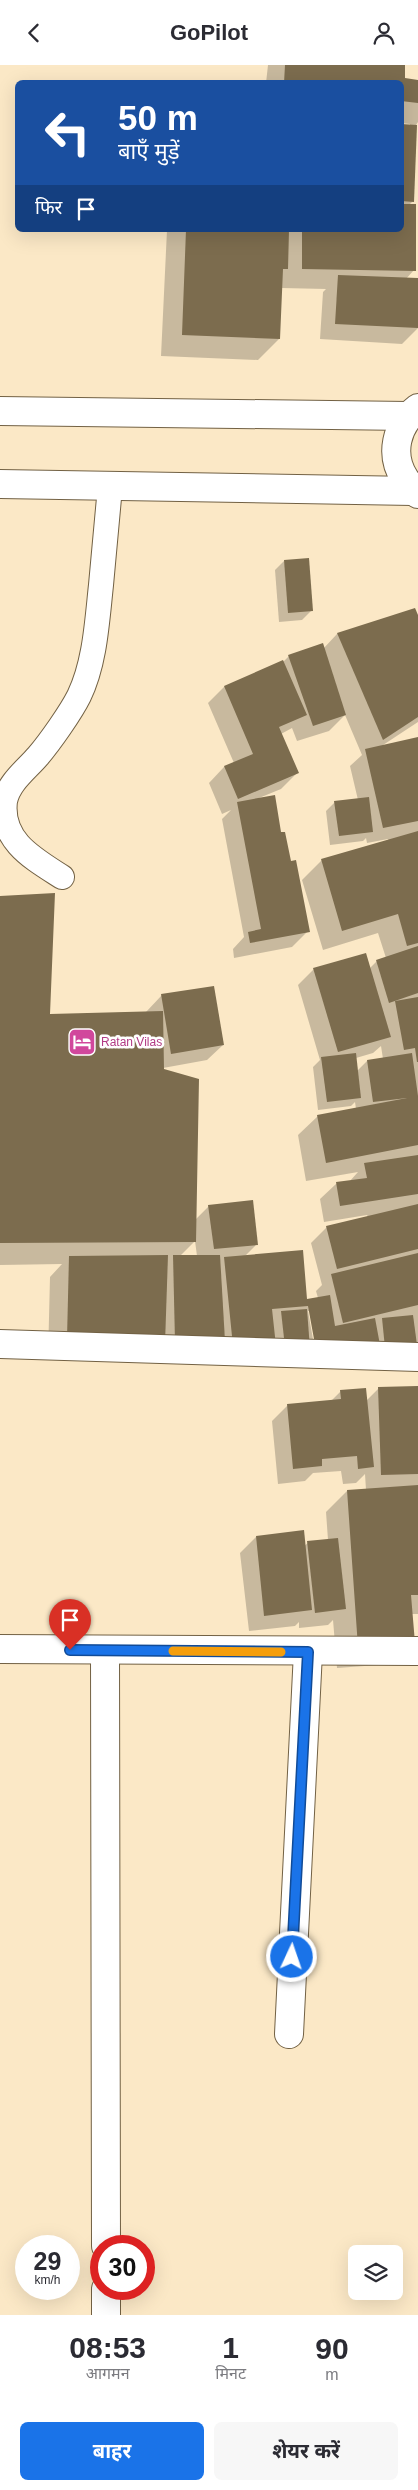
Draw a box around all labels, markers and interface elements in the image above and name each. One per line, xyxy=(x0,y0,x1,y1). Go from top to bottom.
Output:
icon: back xyxy=(20,19,48,47)
icon: person xyxy=(370,19,398,47)
text: GoPilot xyxy=(170,20,248,45)
text: 50 m xyxy=(118,98,198,137)
icon: left xyxy=(35,100,100,165)
text: बाएँ मुड़ें xyxy=(118,139,179,164)
icon: arrive xyxy=(72,195,100,223)
text: फिर xyxy=(35,197,62,218)
hotel icon: Ratan Vilas xyxy=(67,1027,97,1057)
place label: Ratan Vilas xyxy=(101,1035,162,1049)
pin xyxy=(49,1599,91,1650)
icon: arrive xyxy=(56,1606,84,1634)
position arrow xyxy=(265,1930,317,1982)
speed limit sign: 30 xyxy=(90,2235,155,2300)
map controls xyxy=(348,2245,403,2300)
button: layers xyxy=(348,2245,403,2300)
text: 29 xyxy=(34,2247,61,2275)
text: km/h xyxy=(34,2273,61,2287)
text: 08:53 xyxy=(69,2331,146,2364)
text: 1 xyxy=(222,2331,239,2364)
text: 90 xyxy=(315,2332,349,2365)
text: आगमन xyxy=(86,2365,130,2382)
text: मिनट xyxy=(215,2365,246,2382)
text: m xyxy=(325,2366,339,2383)
button: बाहर xyxy=(20,2422,204,2480)
button: शेयर करें xyxy=(214,2422,398,2480)

